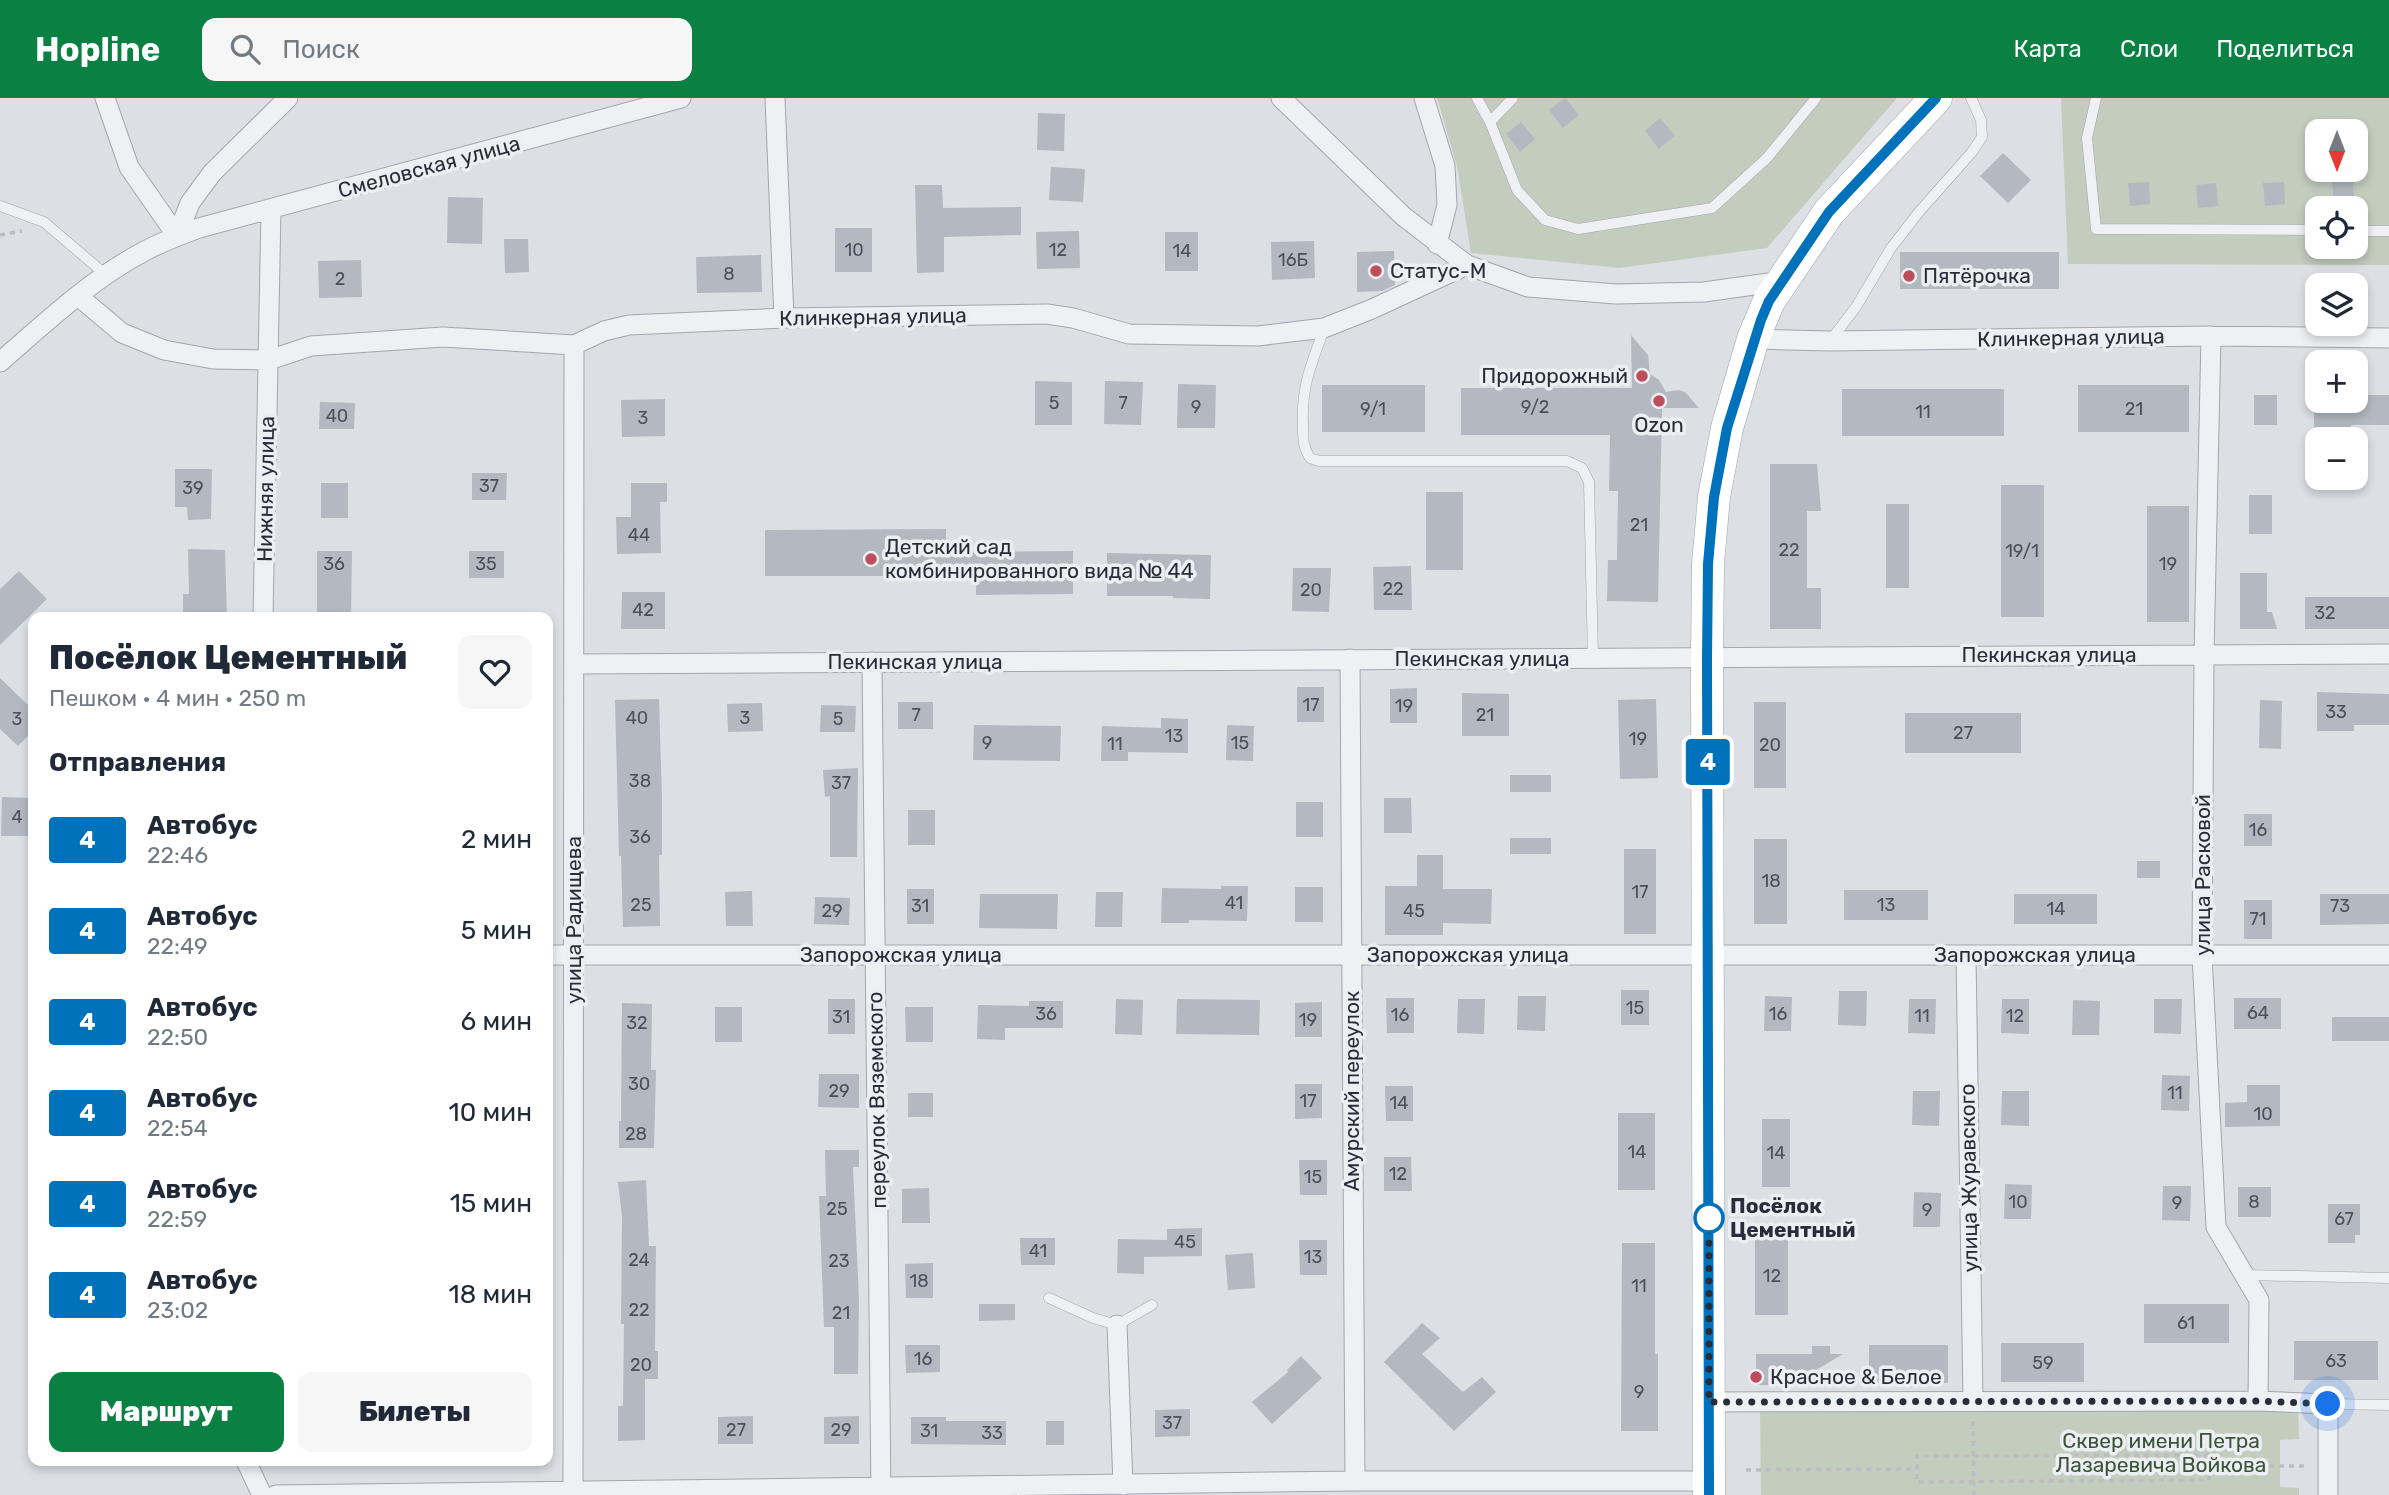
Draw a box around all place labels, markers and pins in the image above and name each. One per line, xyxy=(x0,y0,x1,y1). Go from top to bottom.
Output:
place label: Статус-М xyxy=(1390,258,1487,283)
marker: Статус-М xyxy=(1368,263,1384,279)
place label: Пятёрочка xyxy=(1923,263,2031,288)
marker: Пятёрочка xyxy=(1901,268,1917,284)
place label: Придорожный xyxy=(1481,363,1628,388)
marker: Придорожный xyxy=(1634,368,1650,384)
marker: Ozon xyxy=(1651,393,1667,409)
place label: Ozon xyxy=(1634,412,1684,437)
place label: Детский сад комбинированного вида № 44 xyxy=(885,534,1194,583)
marker: Детский сад комбинированного вида № 44 xyxy=(863,551,879,567)
place label: Посёлок Цементный xyxy=(1730,1193,1855,1242)
marker: Посёлок Цементный xyxy=(1694,1203,1724,1233)
place label: Красное & Белое xyxy=(1770,1364,1942,1389)
marker: Красное & Белое xyxy=(1748,1369,1764,1385)

